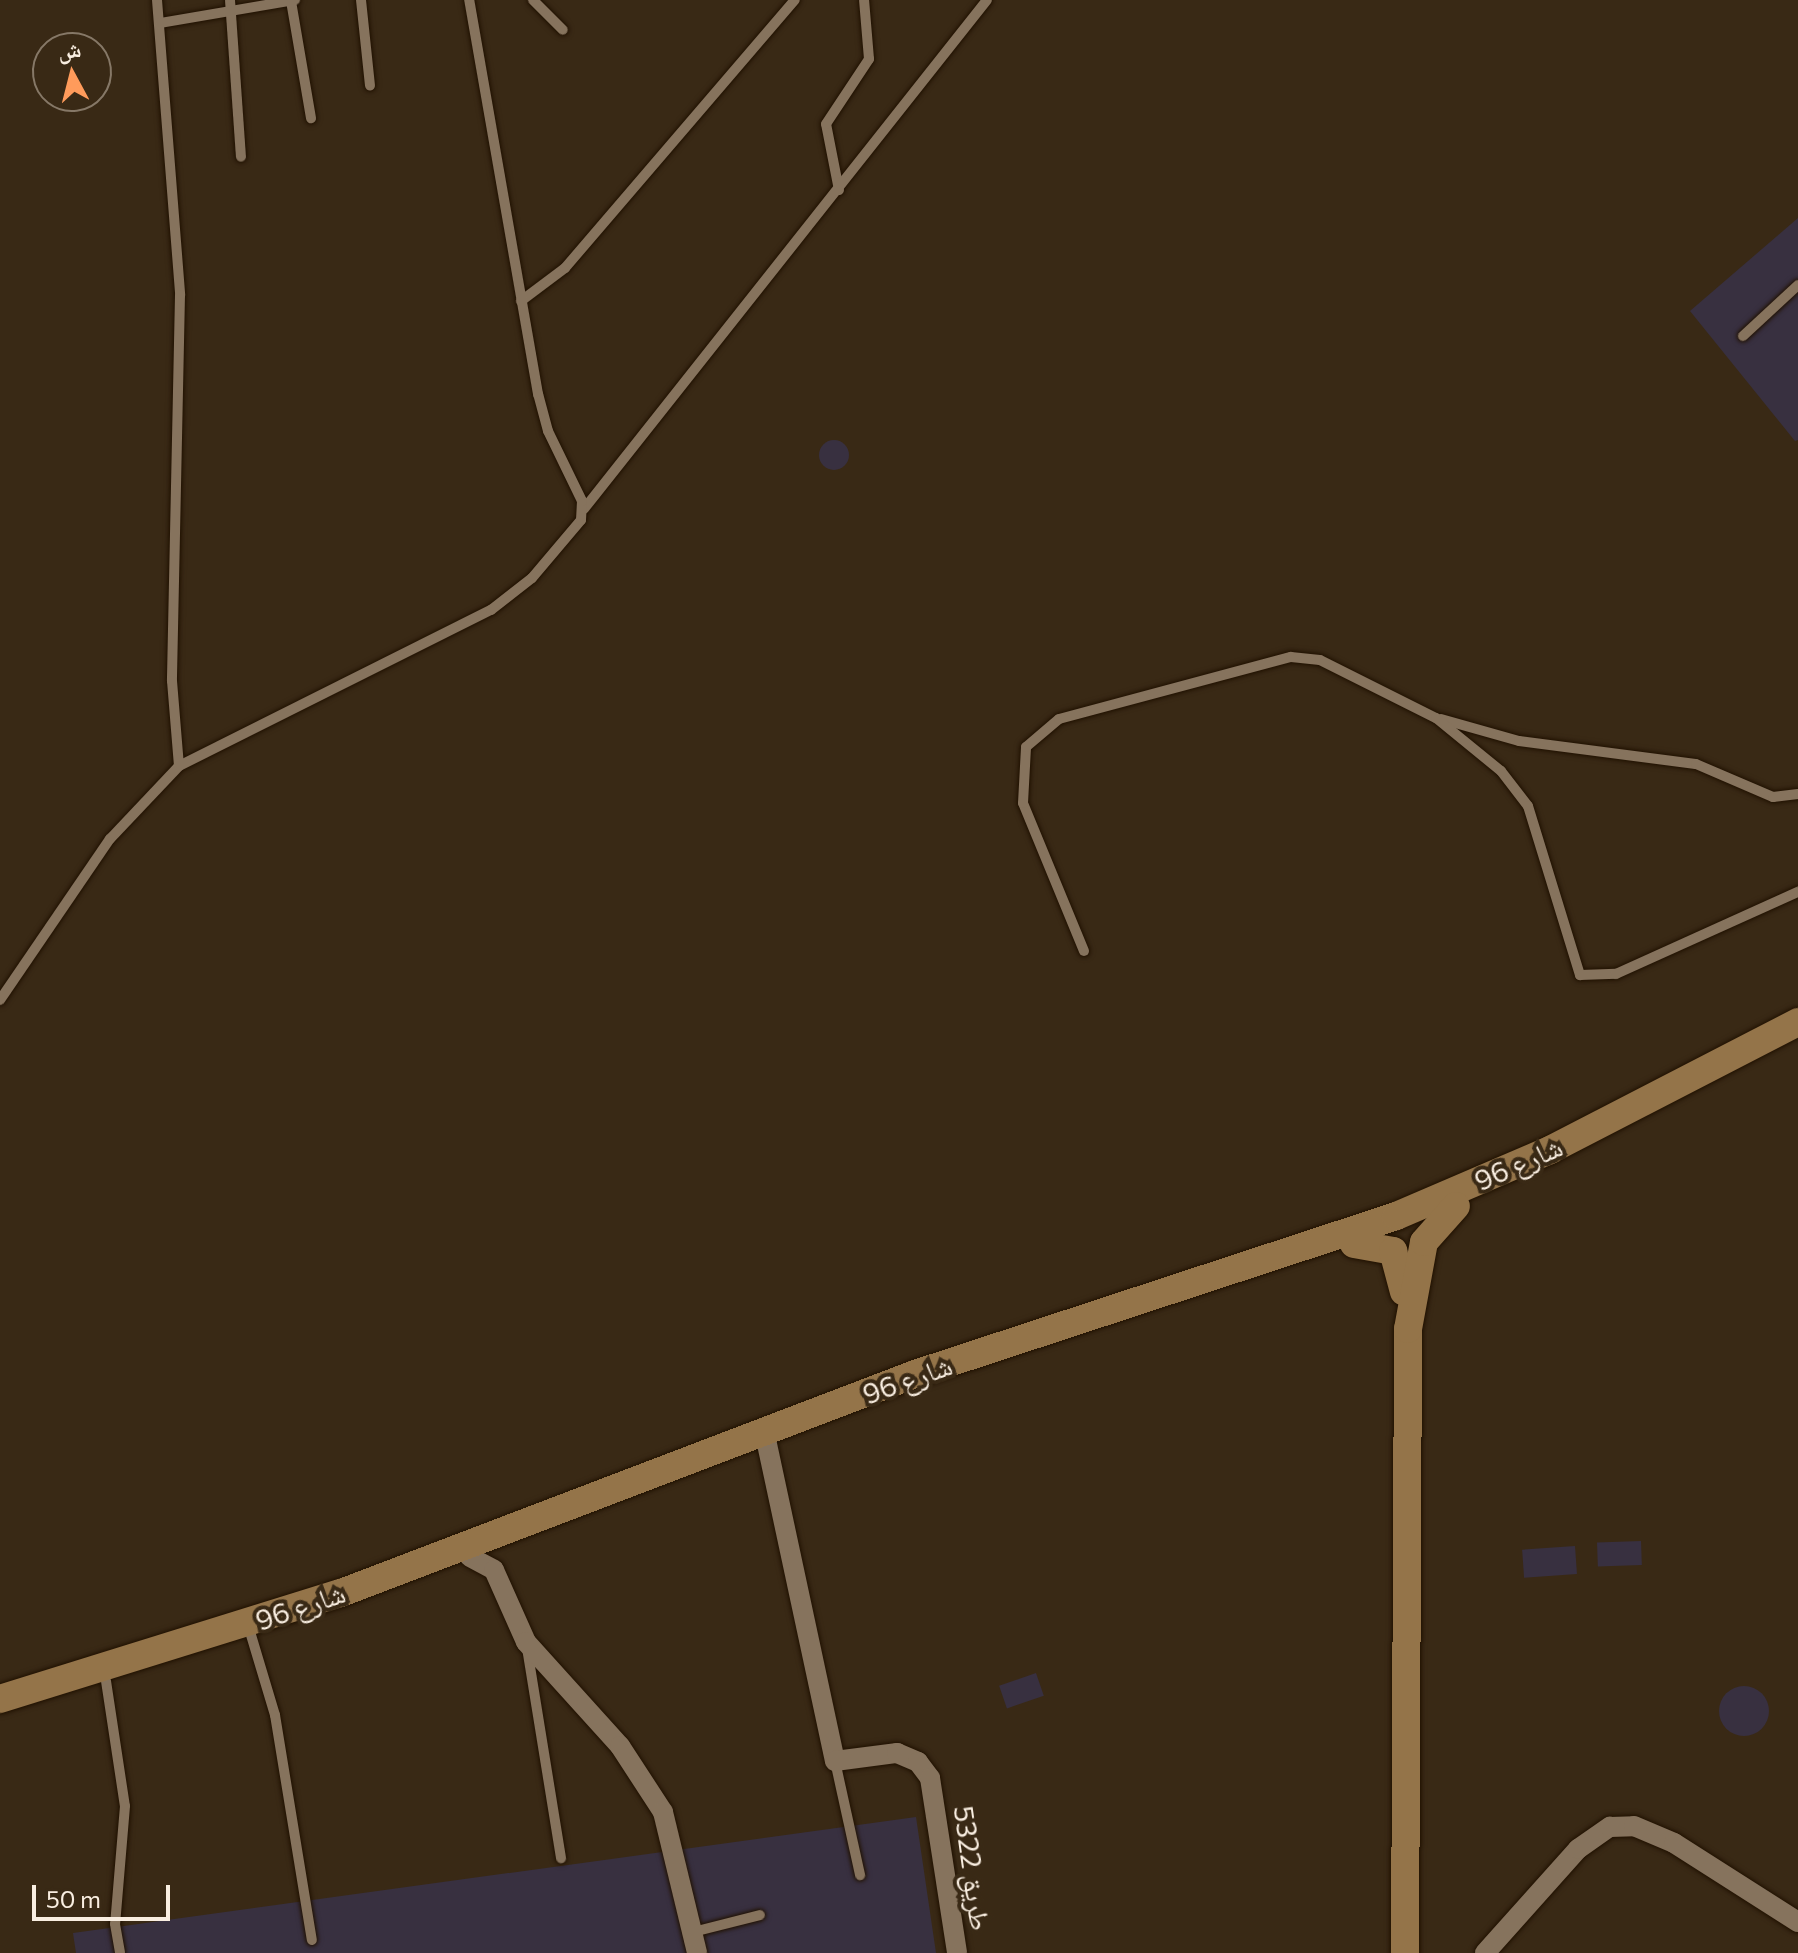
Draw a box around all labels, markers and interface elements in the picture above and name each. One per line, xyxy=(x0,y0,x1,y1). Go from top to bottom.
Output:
north arrow xyxy=(32,32,112,112)
text: ش xyxy=(56,35,82,64)
street label: شارع 96 xyxy=(1469,1129,1567,1197)
street label: شارع 96 xyxy=(858,1347,956,1411)
street label: شارع 96 xyxy=(251,1575,349,1637)
street label: طريق 5322 xyxy=(948,1803,998,1933)
scale bar xyxy=(36,1869,174,1919)
text: 50 m xyxy=(46,1884,101,1913)

